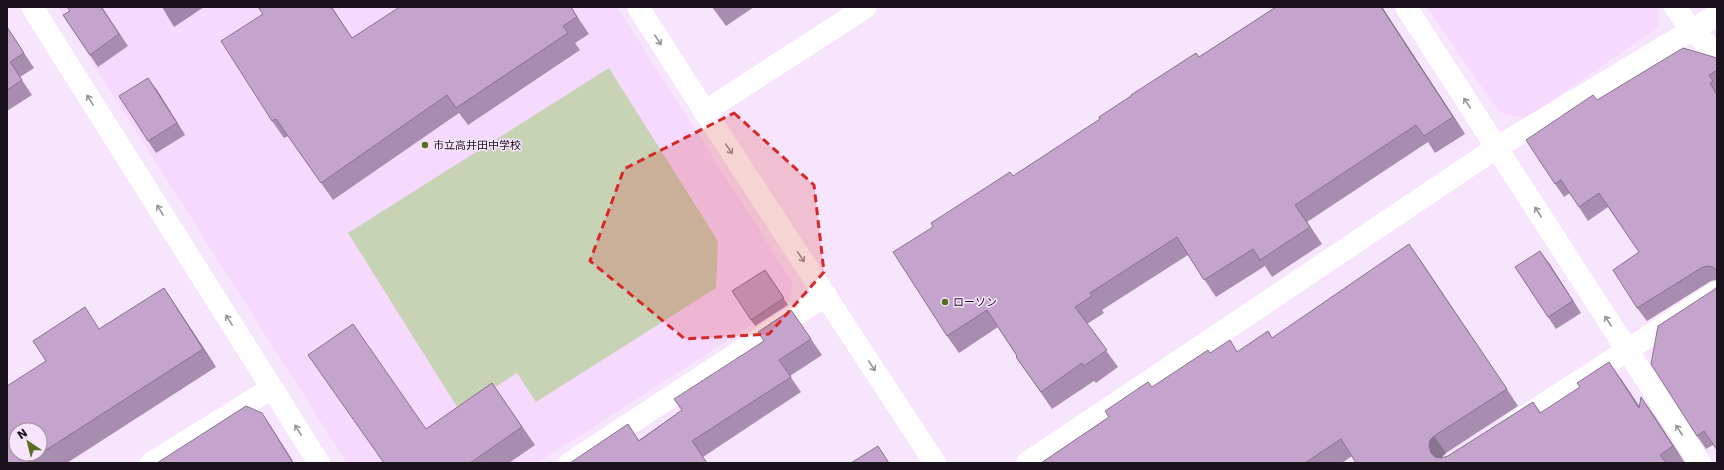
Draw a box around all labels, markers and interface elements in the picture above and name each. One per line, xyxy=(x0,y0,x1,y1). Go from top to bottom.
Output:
one-way arrow xyxy=(655,34,663,46)
one-way arrow xyxy=(86,94,94,106)
one-way arrow xyxy=(1463,97,1471,109)
place label: 市立高井田中学校 xyxy=(433,139,521,152)
marker: 市立高井田中学校 xyxy=(420,140,430,150)
one-way arrow xyxy=(725,143,733,154)
one-way arrow xyxy=(155,204,163,216)
one-way arrow xyxy=(1534,207,1542,218)
one-way arrow xyxy=(797,251,805,262)
place label: ローソン xyxy=(953,296,997,309)
marker: ローソン xyxy=(940,297,950,307)
one-way arrow xyxy=(225,315,233,326)
one-way arrow xyxy=(1604,316,1612,327)
one-way arrow xyxy=(868,360,876,371)
north arrow xyxy=(8,422,48,462)
one-way arrow xyxy=(294,425,302,436)
one-way arrow xyxy=(1675,425,1683,436)
text: N xyxy=(15,426,30,442)

